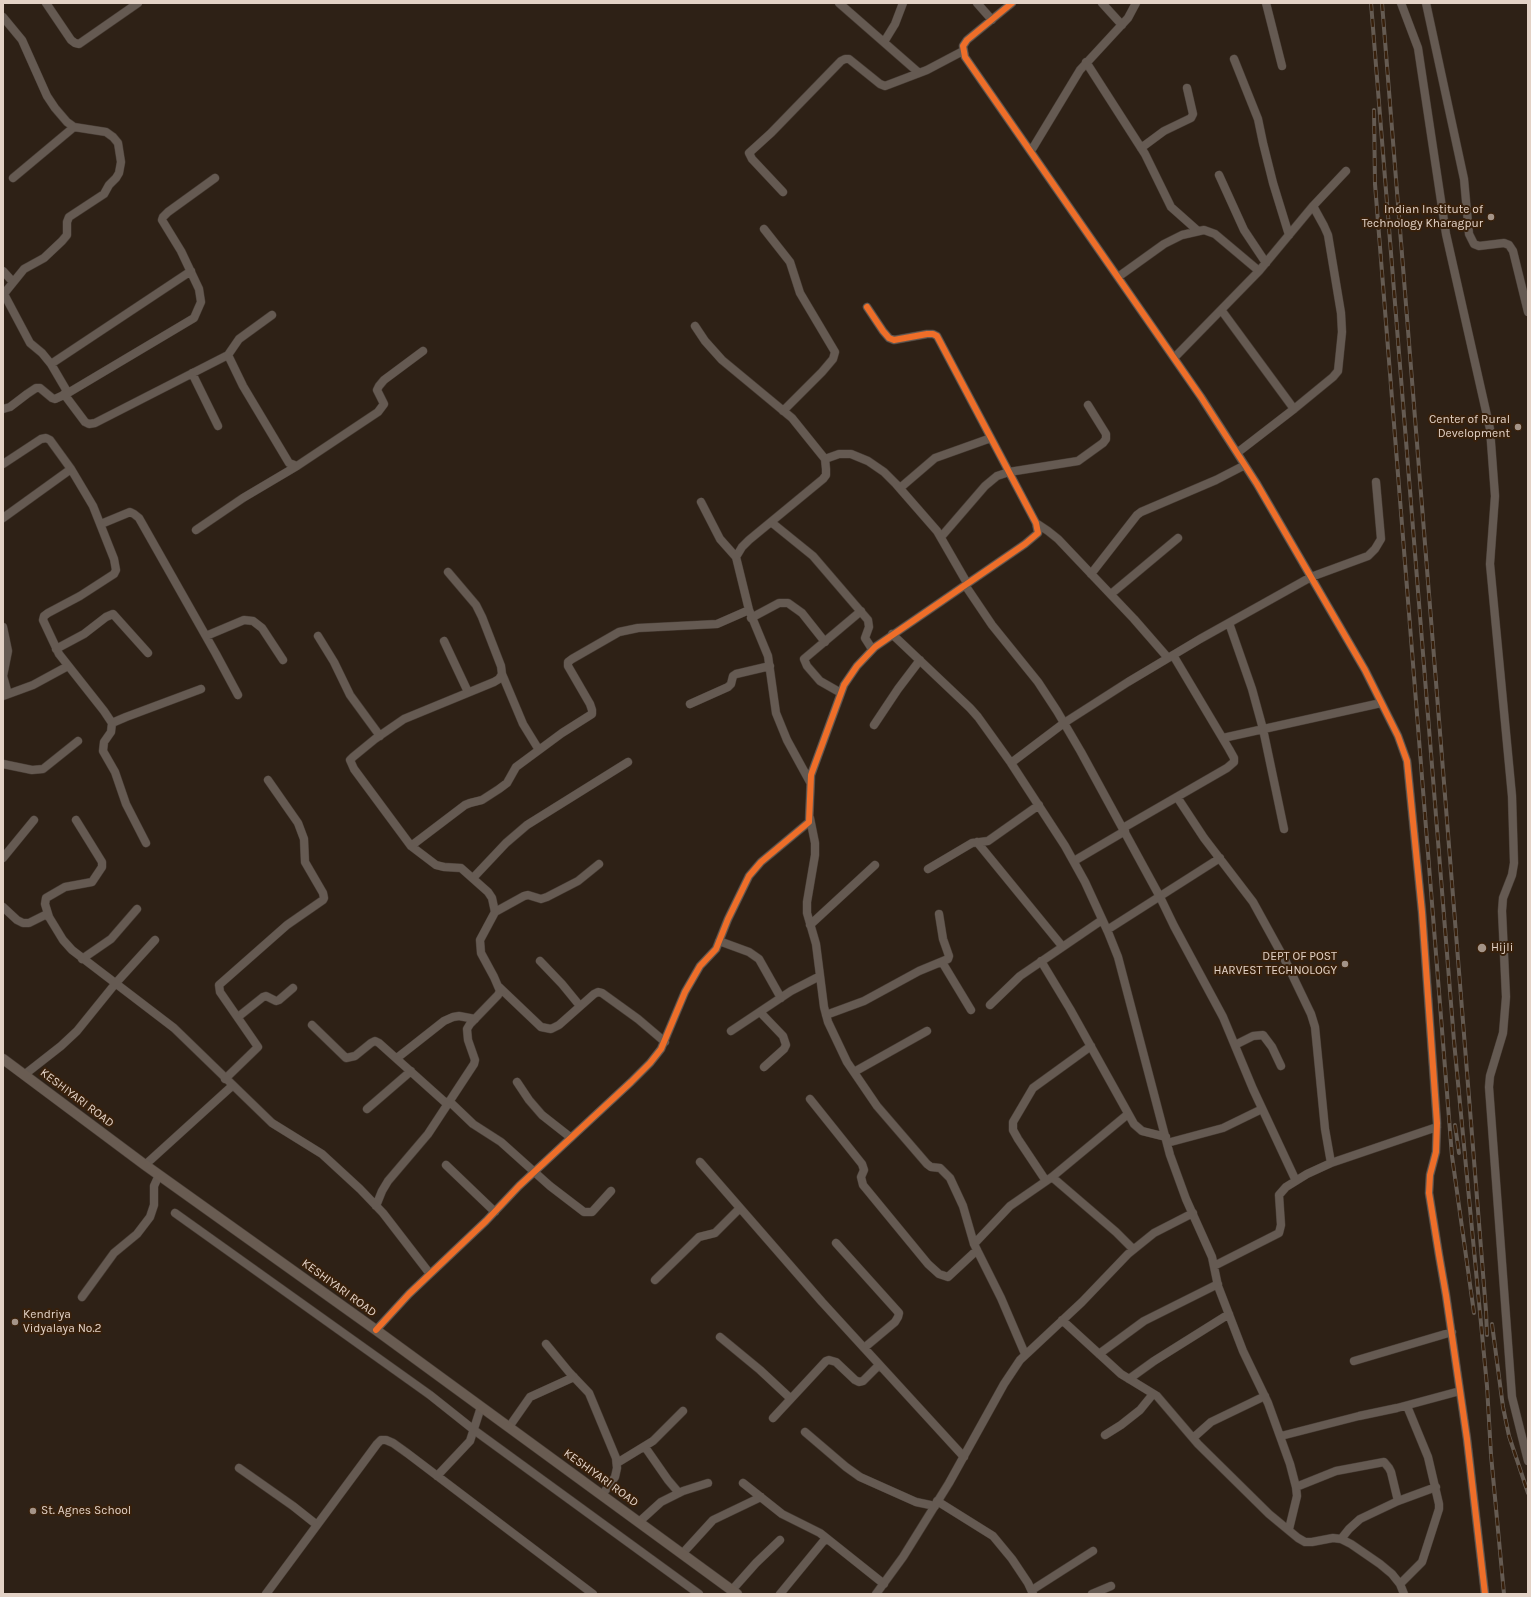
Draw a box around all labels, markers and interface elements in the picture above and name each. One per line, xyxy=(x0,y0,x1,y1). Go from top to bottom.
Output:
place label: Indian Institute of Technology Kharagpur xyxy=(1362,203,1483,231)
marker: Indian Institute of Technology Kharagpur xyxy=(1486,212,1496,222)
place label: Center of Rural Development xyxy=(1429,413,1510,441)
marker: Center of Rural Development xyxy=(1513,422,1523,432)
place label: Hijli xyxy=(1491,941,1513,955)
marker: Hijli xyxy=(1476,942,1488,954)
place label: DEPT OF POST HARVEST TECHNOLOGY xyxy=(1213,950,1337,978)
marker: DEPT OF POST HARVEST TECHNOLOGY xyxy=(1340,959,1350,969)
street label: KESHIYARI ROAD xyxy=(37,1066,117,1130)
street label: KESHIYARI ROAD xyxy=(299,1256,379,1320)
place label: Kendriya Vidyalaya No.2 xyxy=(23,1308,101,1336)
marker: Kendriya Vidyalaya No.2 xyxy=(10,1317,20,1327)
street label: KESHIYARI ROAD xyxy=(561,1446,641,1510)
place label: St. Agnes School xyxy=(41,1504,131,1518)
marker: St. Agnes School xyxy=(28,1506,38,1516)

